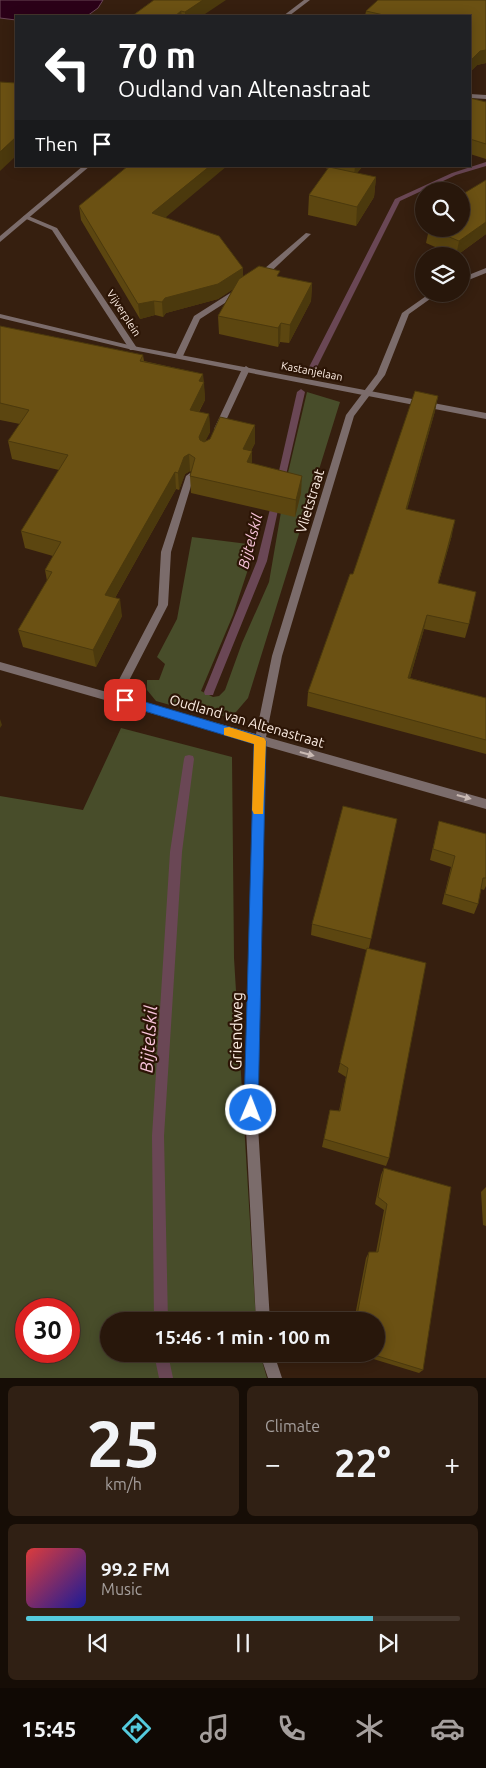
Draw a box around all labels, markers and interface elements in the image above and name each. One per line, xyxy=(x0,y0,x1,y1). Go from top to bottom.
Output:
icon: left xyxy=(35,35,100,100)
text: 70 m xyxy=(118,35,196,75)
text: Oudland van Altenastraat xyxy=(118,76,370,101)
icon: arrive xyxy=(88,130,116,158)
text: Then xyxy=(35,133,78,155)
map controls xyxy=(415,182,470,302)
button: search xyxy=(415,182,470,237)
button: layers xyxy=(415,247,470,302)
street label: Vijverplein xyxy=(105,288,143,338)
street label: Kastanjelaan xyxy=(280,359,344,383)
street label: Vlietstraat xyxy=(293,467,327,535)
water label: Bijtelskil xyxy=(234,511,266,570)
pin xyxy=(104,679,146,721)
icon: arrive xyxy=(111,686,139,714)
street label: Oudland van Altenastraat xyxy=(168,691,327,751)
one-way arrow xyxy=(299,750,315,758)
one-way arrow xyxy=(456,794,471,802)
street label: Griendweg xyxy=(226,992,246,1070)
water label: Bijtelskil xyxy=(136,1005,160,1073)
position arrow xyxy=(224,1083,276,1135)
speed limit sign: 30 xyxy=(15,1298,80,1363)
text: 15:46 · 1 min · 100 m xyxy=(155,1326,330,1348)
text: 25 xyxy=(87,1406,160,1479)
text: Climate xyxy=(265,1417,320,1435)
text: 22° xyxy=(334,1442,391,1484)
text: − xyxy=(265,1448,281,1479)
text: + xyxy=(444,1448,460,1479)
text: km/h xyxy=(105,1475,142,1493)
text: 99.2 FM xyxy=(101,1558,170,1580)
text: Music xyxy=(101,1580,142,1598)
icon: previous xyxy=(84,1629,112,1657)
icon: pause xyxy=(229,1629,257,1657)
icon: next xyxy=(374,1629,402,1657)
icon: directions xyxy=(119,1711,154,1746)
icon: music xyxy=(197,1711,232,1746)
icon: phone xyxy=(274,1711,309,1746)
icon: climate xyxy=(352,1711,387,1746)
icon: car xyxy=(430,1711,465,1746)
text: 15:45 xyxy=(21,1716,76,1741)

